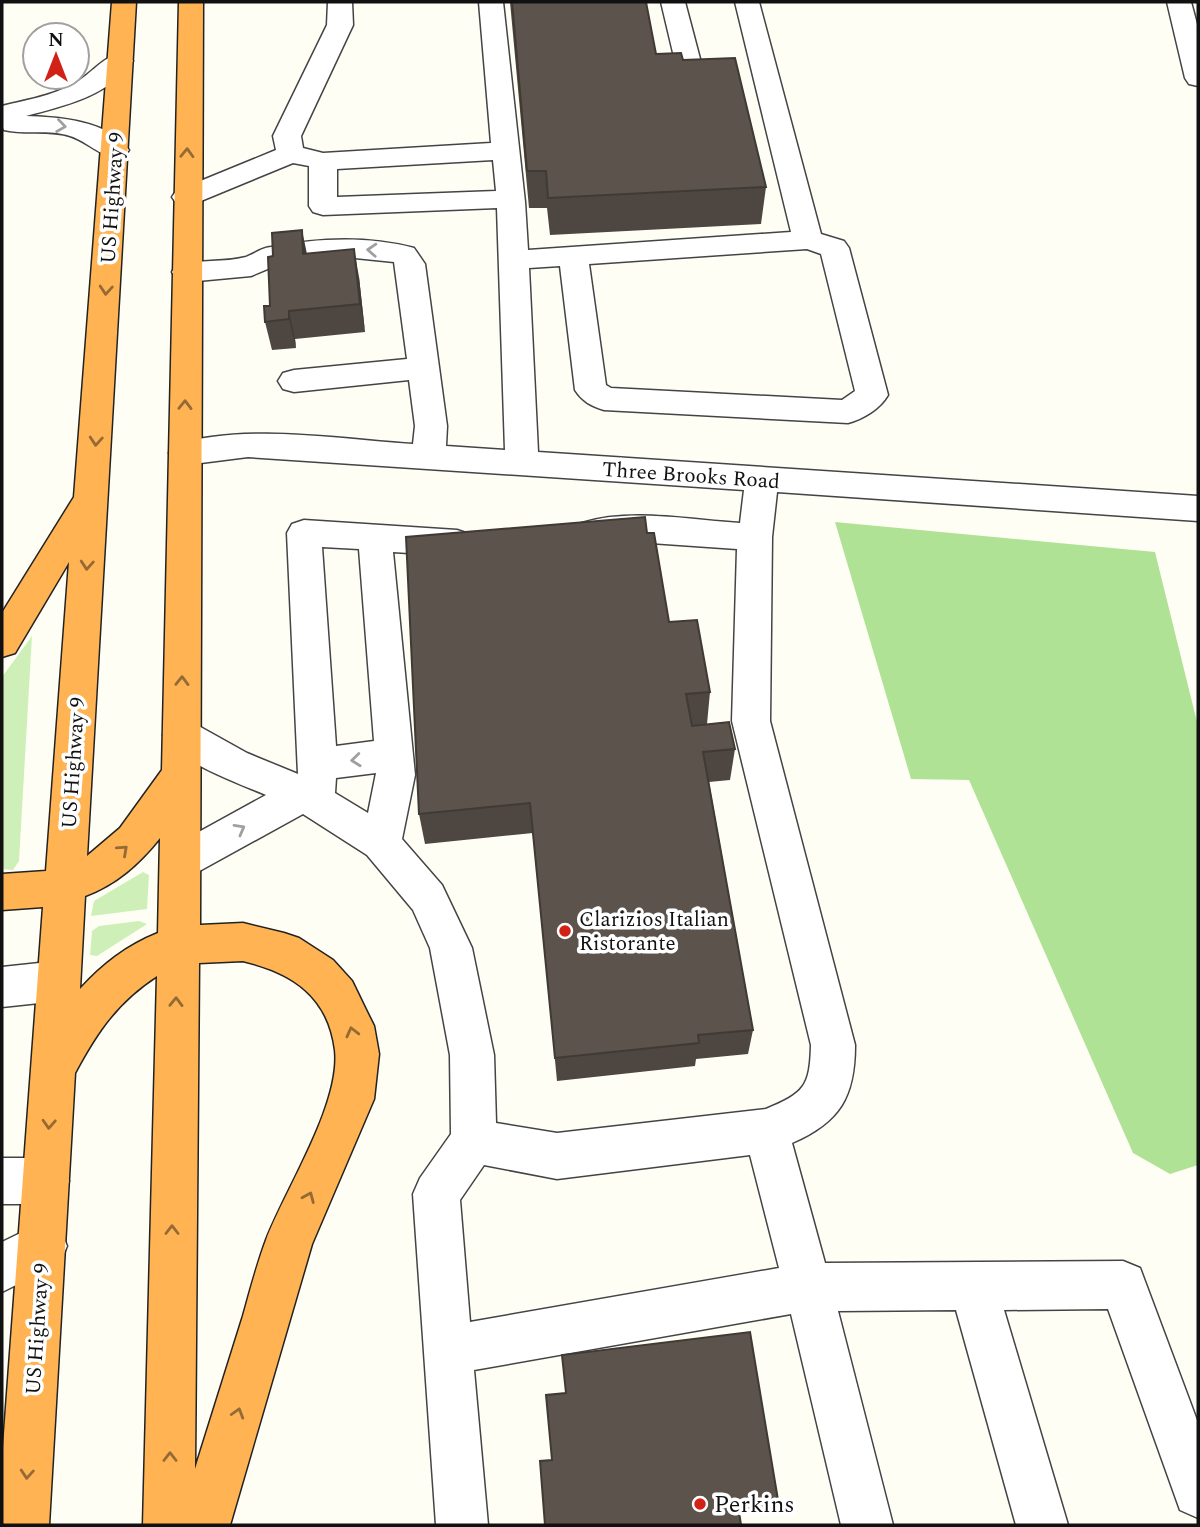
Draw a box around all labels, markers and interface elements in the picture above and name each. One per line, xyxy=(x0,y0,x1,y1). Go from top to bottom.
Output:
north arrow xyxy=(21,21,91,91)
text: N xyxy=(48,26,64,55)
one-way arrow xyxy=(55,119,67,134)
street label: US Highway 9 xyxy=(92,131,134,265)
one-way arrow xyxy=(180,147,195,158)
one-way arrow xyxy=(367,242,378,257)
one-way arrow xyxy=(99,285,114,296)
one-way arrow xyxy=(177,399,193,409)
one-way arrow xyxy=(89,435,104,446)
street label: Three Brooks Road xyxy=(601,454,781,498)
one-way arrow xyxy=(80,560,95,571)
one-way arrow xyxy=(174,675,190,686)
street label: US Highway 9 xyxy=(53,696,95,830)
one-way arrow xyxy=(350,752,362,767)
one-way arrow xyxy=(232,824,245,837)
one-way arrow xyxy=(115,846,128,858)
place label: Clarizios Italian Ristorante xyxy=(579,904,729,960)
marker: Clarizios Italian Ristorante xyxy=(557,923,573,939)
one-way arrow xyxy=(168,996,184,1007)
one-way arrow xyxy=(346,1026,360,1038)
one-way arrow xyxy=(42,1119,57,1130)
one-way arrow xyxy=(301,1192,315,1204)
one-way arrow xyxy=(164,1224,180,1234)
street label: US Highway 9 xyxy=(17,1262,59,1396)
one-way arrow xyxy=(229,1407,244,1419)
one-way arrow xyxy=(162,1451,178,1462)
one-way arrow xyxy=(20,1468,35,1479)
place label: Perkins xyxy=(714,1487,795,1523)
marker: Perkins xyxy=(692,1496,708,1512)

